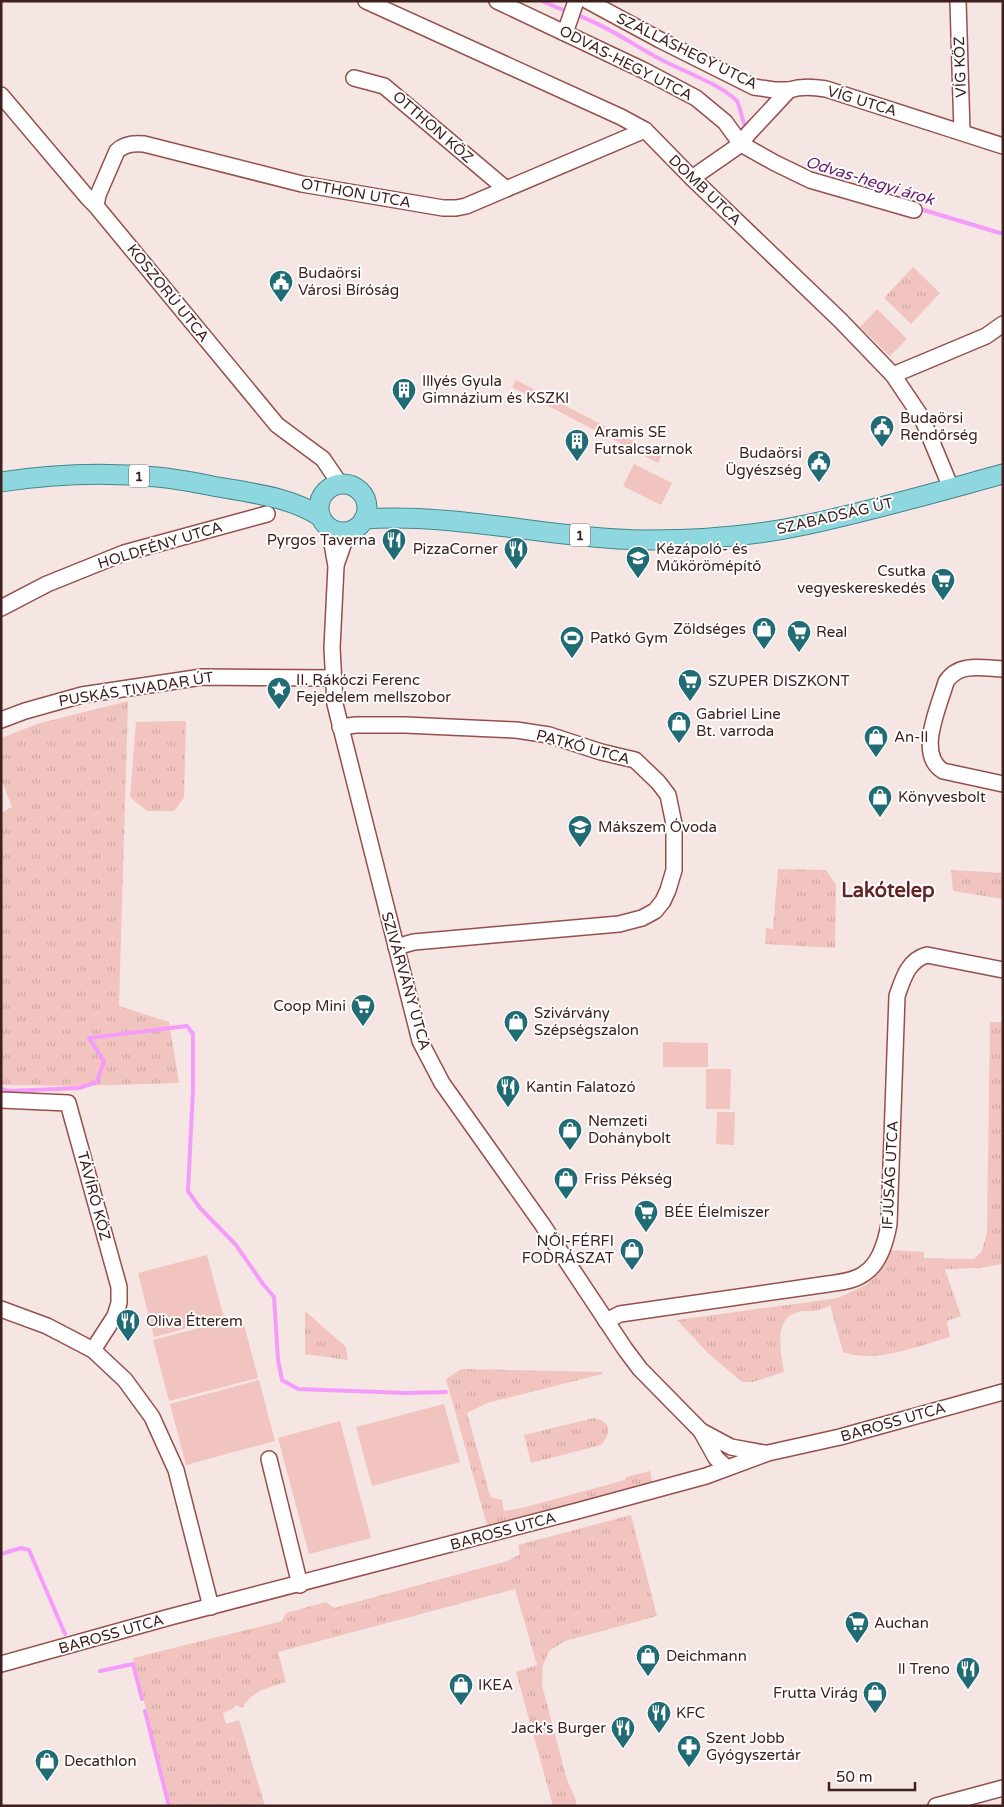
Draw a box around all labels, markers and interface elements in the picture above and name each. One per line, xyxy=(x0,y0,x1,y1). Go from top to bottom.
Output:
street label: SZÁLLÁSHEGY UTCA xyxy=(613,9,761,93)
street label: ODVAS-HEGY UTCA xyxy=(556,22,696,104)
street label: VÍG KÖZ xyxy=(950,36,970,98)
street label: VÍG UTCA xyxy=(825,82,899,120)
street label: OTTHON KÖZ xyxy=(389,87,477,167)
street label: DOMB UTCA xyxy=(665,151,745,229)
water label: Odvas-hegyi árok xyxy=(803,152,938,210)
street label: OTTHON UTCA xyxy=(300,174,412,212)
street label: KOSZORÚ UTCA xyxy=(123,241,213,345)
place label: Budaörsi Városi Bíróság xyxy=(298,264,399,299)
public building icon: Budaörsi Városi Bíróság xyxy=(268,269,294,303)
place label: Illyés Gyula Gimnázium és KSZKI xyxy=(422,372,569,407)
building icon: Illyés Gyula Gimnázium és KSZKI xyxy=(391,377,417,411)
place label: Budaörsi Rendőrség xyxy=(900,409,978,444)
public building icon: Budaörsi Rendőrség xyxy=(869,414,895,448)
place label: Aramis SE Futsalcsarnok xyxy=(594,423,693,458)
building icon: Aramis SE Futsalcsarnok xyxy=(564,428,590,462)
place label: Budaörsi Ügyészség xyxy=(725,444,802,479)
public building icon: Budaörsi Ügyészség xyxy=(806,449,832,483)
road number: 1 xyxy=(129,464,149,488)
street label: SZABADSÁG ÚT xyxy=(775,494,895,538)
street label: HOLDFÉNY UTCA xyxy=(95,517,225,573)
road number: 1 xyxy=(570,524,590,546)
restaurant icon: Pyrgos Taverna xyxy=(381,527,407,561)
place label: Pyrgos Taverna xyxy=(267,531,376,549)
restaurant icon: PizzaCorner xyxy=(503,536,529,570)
place label: PizzaCorner xyxy=(413,540,498,558)
place label: Kézápoló- és Műkörömépítő xyxy=(656,540,761,575)
school or university icon: Kézápoló- és Műkörömépítő xyxy=(625,545,651,579)
place label: Csutka vegyeskereskedés xyxy=(797,562,926,597)
supermarket icon: Csutka vegyeskereskedés xyxy=(930,567,956,601)
shop icon: Zöldséges xyxy=(751,616,777,650)
supermarket icon: Real xyxy=(786,619,812,653)
place label: Zöldséges xyxy=(673,620,746,638)
place label: Real xyxy=(816,623,847,641)
sports icon: Patkó Gym xyxy=(559,625,585,659)
place label: Patkó Gym xyxy=(590,629,668,647)
street label: PUSKÁS TIVADAR ÚT xyxy=(57,668,215,710)
supermarket icon: SZUPER DISZKONT xyxy=(677,668,703,702)
place label: II. Rákóczi Ferenc Fejedelem mellszobor xyxy=(296,671,451,706)
place label: SZUPER DISZKONT xyxy=(708,672,850,690)
place icon: II. Rákóczi Ferenc Fejedelem mellszobor xyxy=(266,676,292,710)
place label: Gabriel Line Bt. varroda xyxy=(696,705,781,740)
shop icon: Gabriel Line Bt. varroda xyxy=(666,710,692,744)
shop icon: An-Il xyxy=(863,724,889,758)
street label: PATKÓ UTCA xyxy=(534,726,632,768)
place label: An-Il xyxy=(894,728,928,746)
shop icon: Könyvesbolt xyxy=(867,784,893,818)
place label: Könyvesbolt xyxy=(898,788,986,806)
school or university icon: Mákszem Óvoda xyxy=(567,814,593,848)
place label: Mákszem Óvoda xyxy=(598,818,717,836)
district label: Lakótelep xyxy=(841,879,935,903)
street label: SZIVÁRVÁNY UTCA xyxy=(378,910,434,1052)
supermarket icon: Coop Mini xyxy=(350,993,376,1027)
place label: Coop Mini xyxy=(273,997,346,1015)
place label: Szivárvány Szépségszalon xyxy=(534,1004,639,1039)
shop icon: Szivárvány Szépségszalon xyxy=(503,1009,529,1043)
restaurant icon: Kantin Falatozó xyxy=(495,1074,521,1108)
place label: Kantin Falatozó xyxy=(526,1078,636,1096)
place label: Nemzeti Dohánybolt xyxy=(588,1112,671,1147)
shop icon: Nemzeti Dohánybolt xyxy=(557,1117,583,1151)
street label: IFJÚSÁG UTCA xyxy=(878,1120,902,1230)
street label: TÁVÍRÓ KÖZ xyxy=(73,1149,115,1243)
shop icon: Friss Pékség xyxy=(553,1166,579,1200)
place label: Friss Pékség xyxy=(584,1170,672,1188)
supermarket icon: BÉE Élelmiszer xyxy=(633,1199,659,1233)
place label: BÉE Élelmiszer xyxy=(664,1203,770,1221)
place label: NŐI-FÉRFI FODRÁSZAT xyxy=(522,1232,614,1267)
shop icon: NŐI-FÉRFI FODRÁSZAT xyxy=(619,1237,645,1271)
restaurant icon: Oliva Étterem xyxy=(115,1308,141,1342)
place label: Oliva Étterem xyxy=(146,1312,243,1330)
street label: BAROSS UTCA xyxy=(838,1398,948,1446)
street label: BAROSS UTCA xyxy=(448,1508,558,1554)
street label: BAROSS UTCA xyxy=(56,1610,166,1658)
supermarket icon: Auchan xyxy=(844,1610,870,1644)
place label: Auchan xyxy=(874,1614,929,1632)
shop icon: Deichmann xyxy=(635,1643,661,1677)
place label: Deichmann xyxy=(666,1647,747,1665)
restaurant icon: Il Treno xyxy=(955,1656,981,1690)
place label: Il Treno xyxy=(898,1660,950,1678)
shop icon: IKEA xyxy=(448,1672,474,1706)
place label: IKEA xyxy=(478,1676,513,1694)
shop icon: Frutta Virág xyxy=(862,1680,888,1714)
place label: Frutta Virág xyxy=(773,1684,858,1702)
restaurant icon: KFC xyxy=(646,1700,672,1734)
place label: KFC xyxy=(676,1704,705,1722)
restaurant icon: Jack's Burger xyxy=(610,1715,636,1749)
place label: Jack's Burger xyxy=(511,1719,606,1737)
place label: Szent Jobb Gyógyszertár xyxy=(706,1729,801,1764)
pharmacy icon: Szent Jobb Gyógyszertár xyxy=(676,1734,702,1768)
shop icon: Decathlon xyxy=(34,1748,60,1782)
place label: Decathlon xyxy=(64,1752,137,1770)
scale bar xyxy=(829,1760,915,1792)
text: 50 m xyxy=(836,1768,873,1786)

